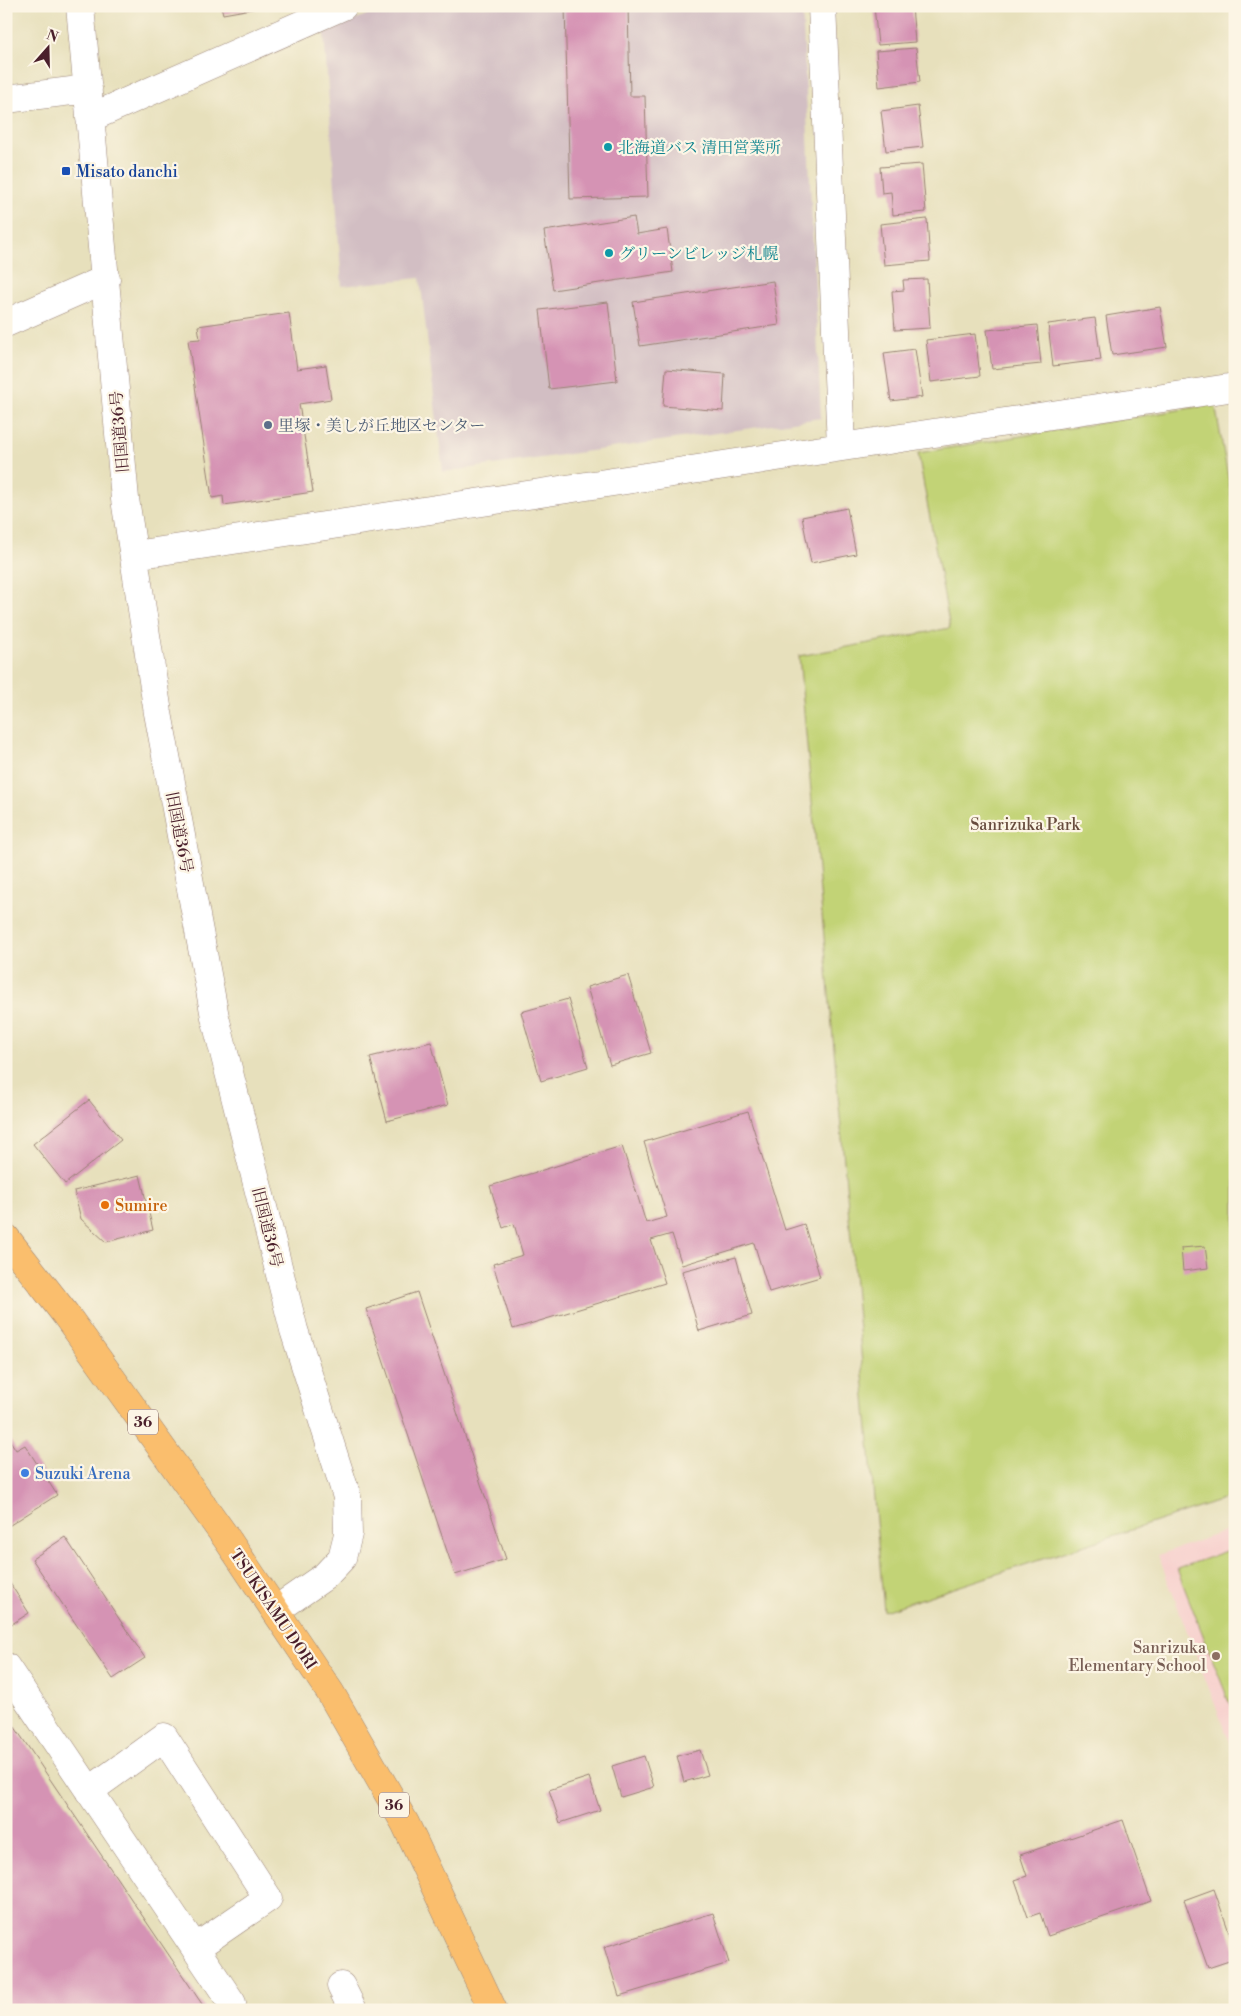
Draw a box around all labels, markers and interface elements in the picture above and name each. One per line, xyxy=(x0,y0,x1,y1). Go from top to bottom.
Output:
north arrow xyxy=(22,22,72,72)
text: N xyxy=(44,26,60,47)
place label: 北海道バス 清田営業所 xyxy=(618,138,781,158)
marker: 北海道バス 清田営業所 xyxy=(602,141,614,153)
place label: Misato danchi xyxy=(76,162,178,182)
marker: Misato danchi xyxy=(60,165,72,177)
place label: グリーンビレッジ札幌 xyxy=(619,244,779,264)
marker: グリーンビレッジ札幌 xyxy=(603,247,615,259)
street label: 旧国道36号 xyxy=(106,390,134,474)
place label: 里塚・美しが丘地区センター xyxy=(278,416,485,436)
marker: 里塚・美しが丘地区センター xyxy=(262,419,274,431)
street label: 旧国道36号 xyxy=(161,790,197,875)
park label: Sanrizuka Park xyxy=(970,815,1081,835)
street label: 旧国道36号 xyxy=(247,1185,287,1270)
place label: Sumire xyxy=(115,1196,167,1216)
marker: Sumire xyxy=(99,1199,111,1211)
road number: 36 xyxy=(128,1410,158,1434)
place label: Suzuki Arena xyxy=(35,1464,131,1484)
marker: Suzuki Arena xyxy=(19,1467,31,1479)
street label: TSUKISAMU DORI xyxy=(225,1545,321,1674)
place label: Sanrizuka Elementary School xyxy=(1069,1638,1207,1676)
marker: Sanrizuka Elementary School xyxy=(1210,1650,1222,1662)
road number: 36 xyxy=(379,1792,409,1818)

